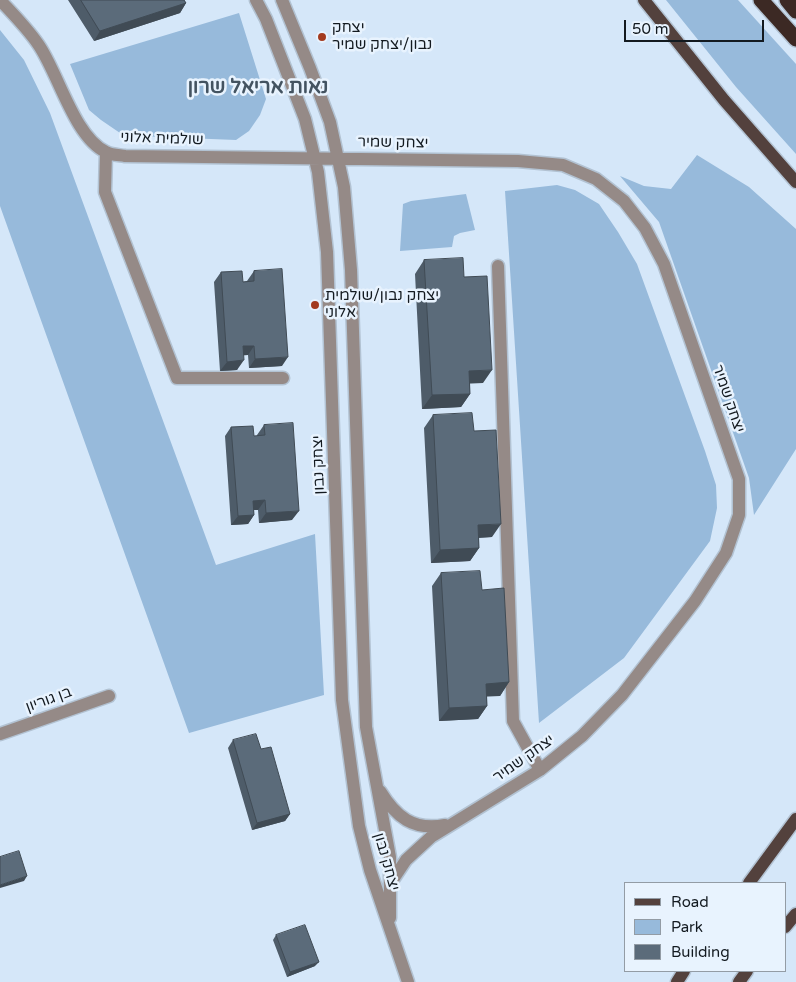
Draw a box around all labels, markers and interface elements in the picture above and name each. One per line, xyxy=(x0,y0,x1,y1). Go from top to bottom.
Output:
scale bar xyxy=(626,10,766,42)
place label: יצחק נבון/יצחק שמיר xyxy=(332,19,432,54)
text: 50 m xyxy=(632,20,669,38)
marker: יצחק נבון/יצחק שמיר xyxy=(316,31,328,43)
district label: נאות אריאל שרון xyxy=(188,76,328,100)
street label: שולמית אלוני xyxy=(120,129,204,149)
street label: יצחק שמיר xyxy=(357,133,429,153)
place label: יצחק נבון/שולמית אלוני xyxy=(325,287,439,322)
marker: יצחק נבון/שולמית אלוני xyxy=(309,299,321,311)
street label: יצחק שמיר xyxy=(708,363,748,435)
street label: יצחק נבון xyxy=(309,435,329,495)
street label: בן גוריון xyxy=(23,683,75,717)
street label: יצחק שמיר xyxy=(490,731,558,787)
street label: יצחק נבון xyxy=(369,831,403,893)
legend xyxy=(624,882,786,972)
text: Road xyxy=(671,893,709,911)
text: Park xyxy=(671,918,703,936)
text: Building xyxy=(671,943,730,961)

